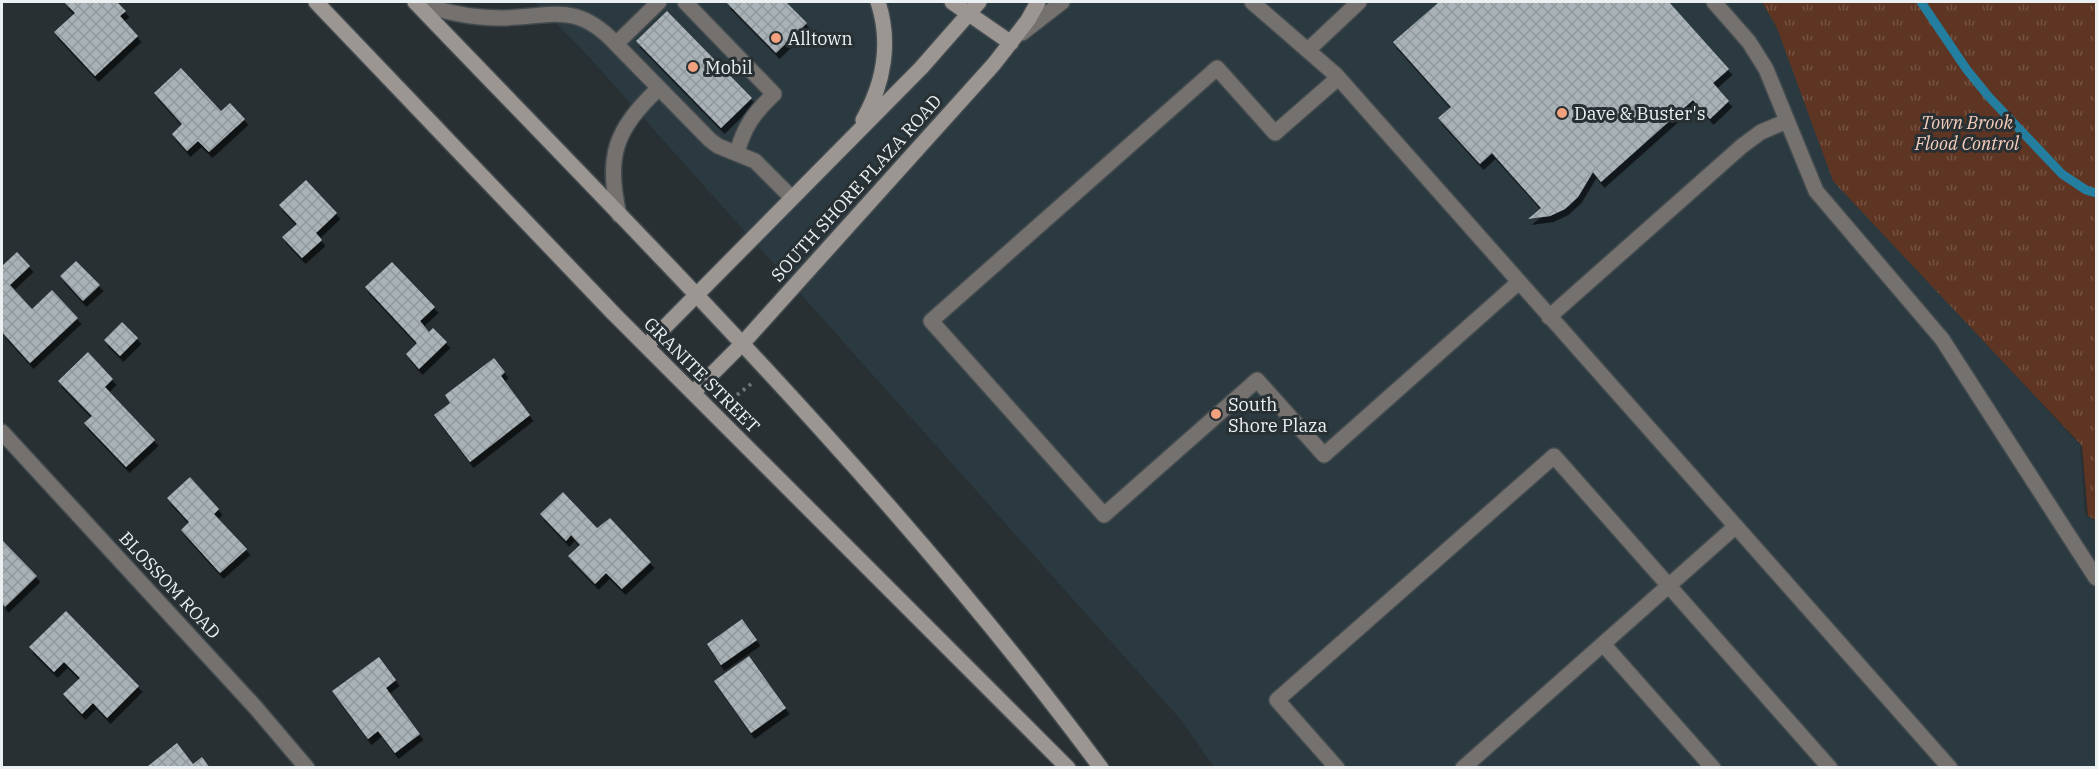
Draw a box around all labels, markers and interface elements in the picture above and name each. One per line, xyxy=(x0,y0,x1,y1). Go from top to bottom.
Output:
place label: Alltown xyxy=(788,27,853,50)
marker: Alltown xyxy=(769,31,783,45)
place label: Mobil xyxy=(705,56,753,79)
marker: Mobil xyxy=(686,60,700,74)
street label: SOUTH SHORE PLAZA ROAD xyxy=(766,90,946,286)
place label: Dave & Buster's xyxy=(1574,102,1706,125)
marker: Dave & Buster's xyxy=(1555,106,1569,120)
park label: Town Brook Flood Control xyxy=(1914,111,2020,155)
street label: GRANITE STREET xyxy=(639,312,765,438)
place label: South Shore Plaza xyxy=(1228,393,1327,437)
marker: South Shore Plaza xyxy=(1209,407,1223,421)
street label: BLOSSOM ROAD xyxy=(114,526,226,644)

